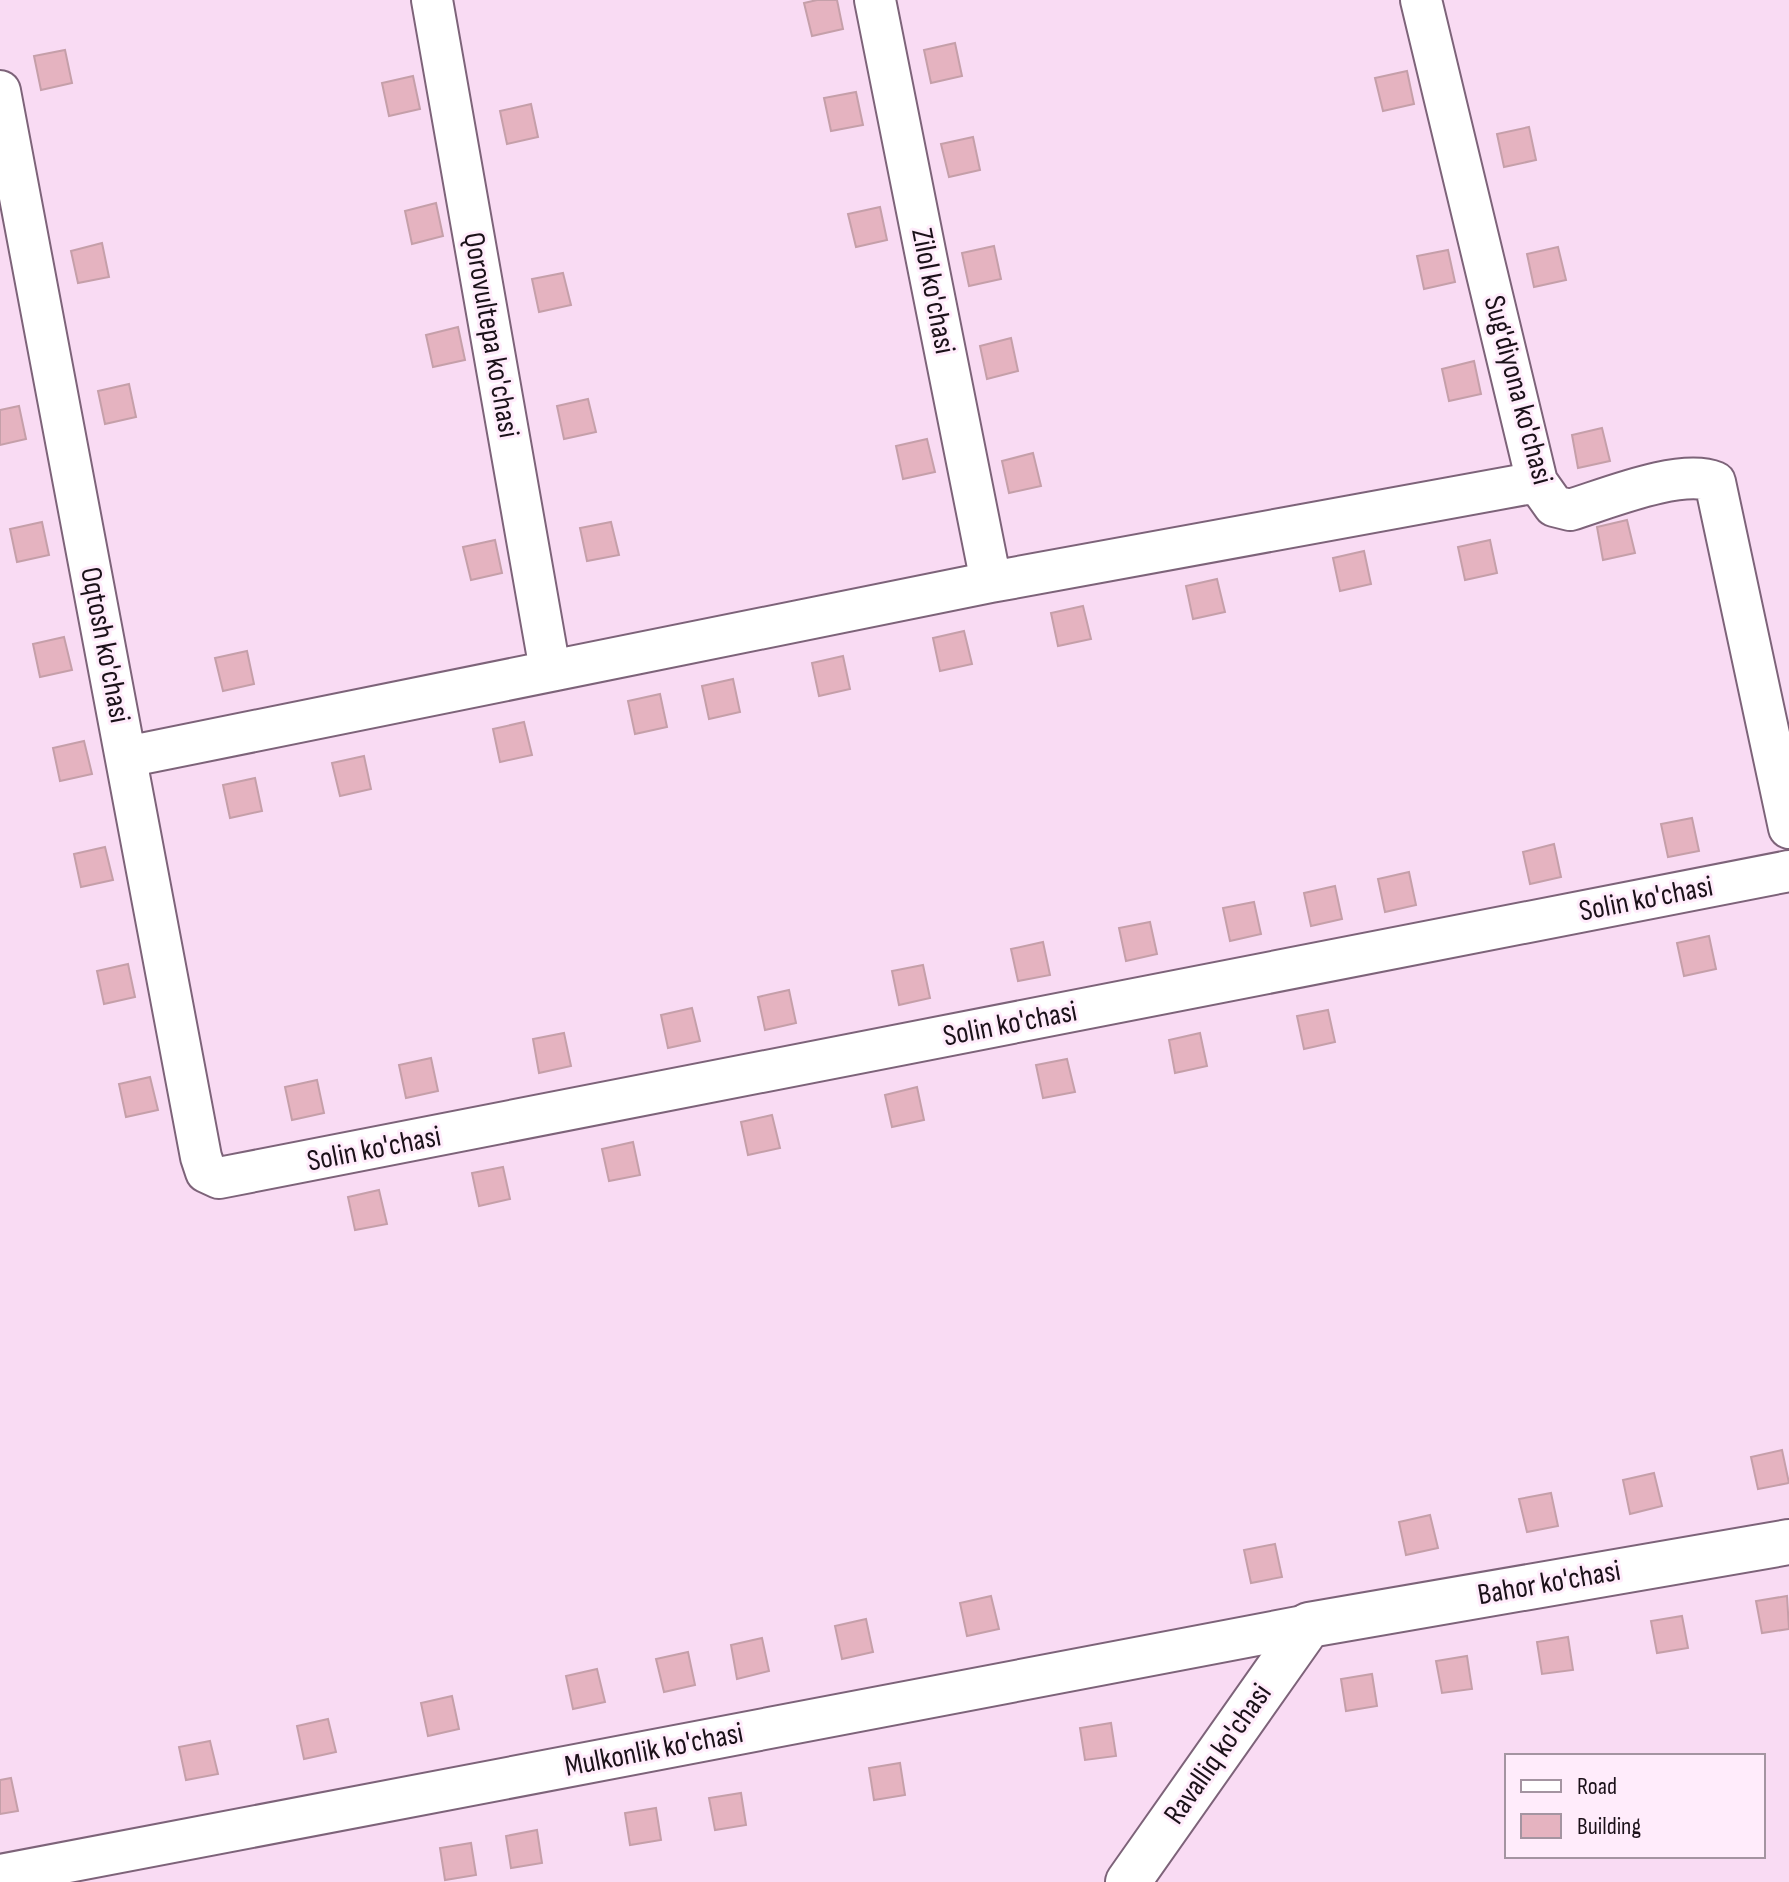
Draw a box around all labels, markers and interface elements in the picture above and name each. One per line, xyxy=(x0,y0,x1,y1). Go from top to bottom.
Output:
street label: Zilol ko'chasi xyxy=(903,225,963,357)
street label: Qorovultepa ko'chasi xyxy=(455,230,527,440)
street label: Sug'diyona ko'chasi xyxy=(1476,292,1560,488)
street label: Oqtosh ko'chasi xyxy=(72,564,138,726)
street label: Solin ko'chasi xyxy=(1576,868,1716,930)
street label: Solin ko'chasi xyxy=(940,993,1080,1055)
street label: Solin ko'chasi xyxy=(304,1118,444,1180)
street label: Bahor ko'chasi xyxy=(1475,1553,1623,1613)
street label: Ravalliq ko'chasi xyxy=(1156,1677,1280,1831)
street label: Mulkonlik ko'chasi xyxy=(562,1715,746,1785)
legend xyxy=(1505,1754,1765,1858)
text: Road xyxy=(1577,1772,1617,1801)
text: Building xyxy=(1577,1812,1641,1841)

